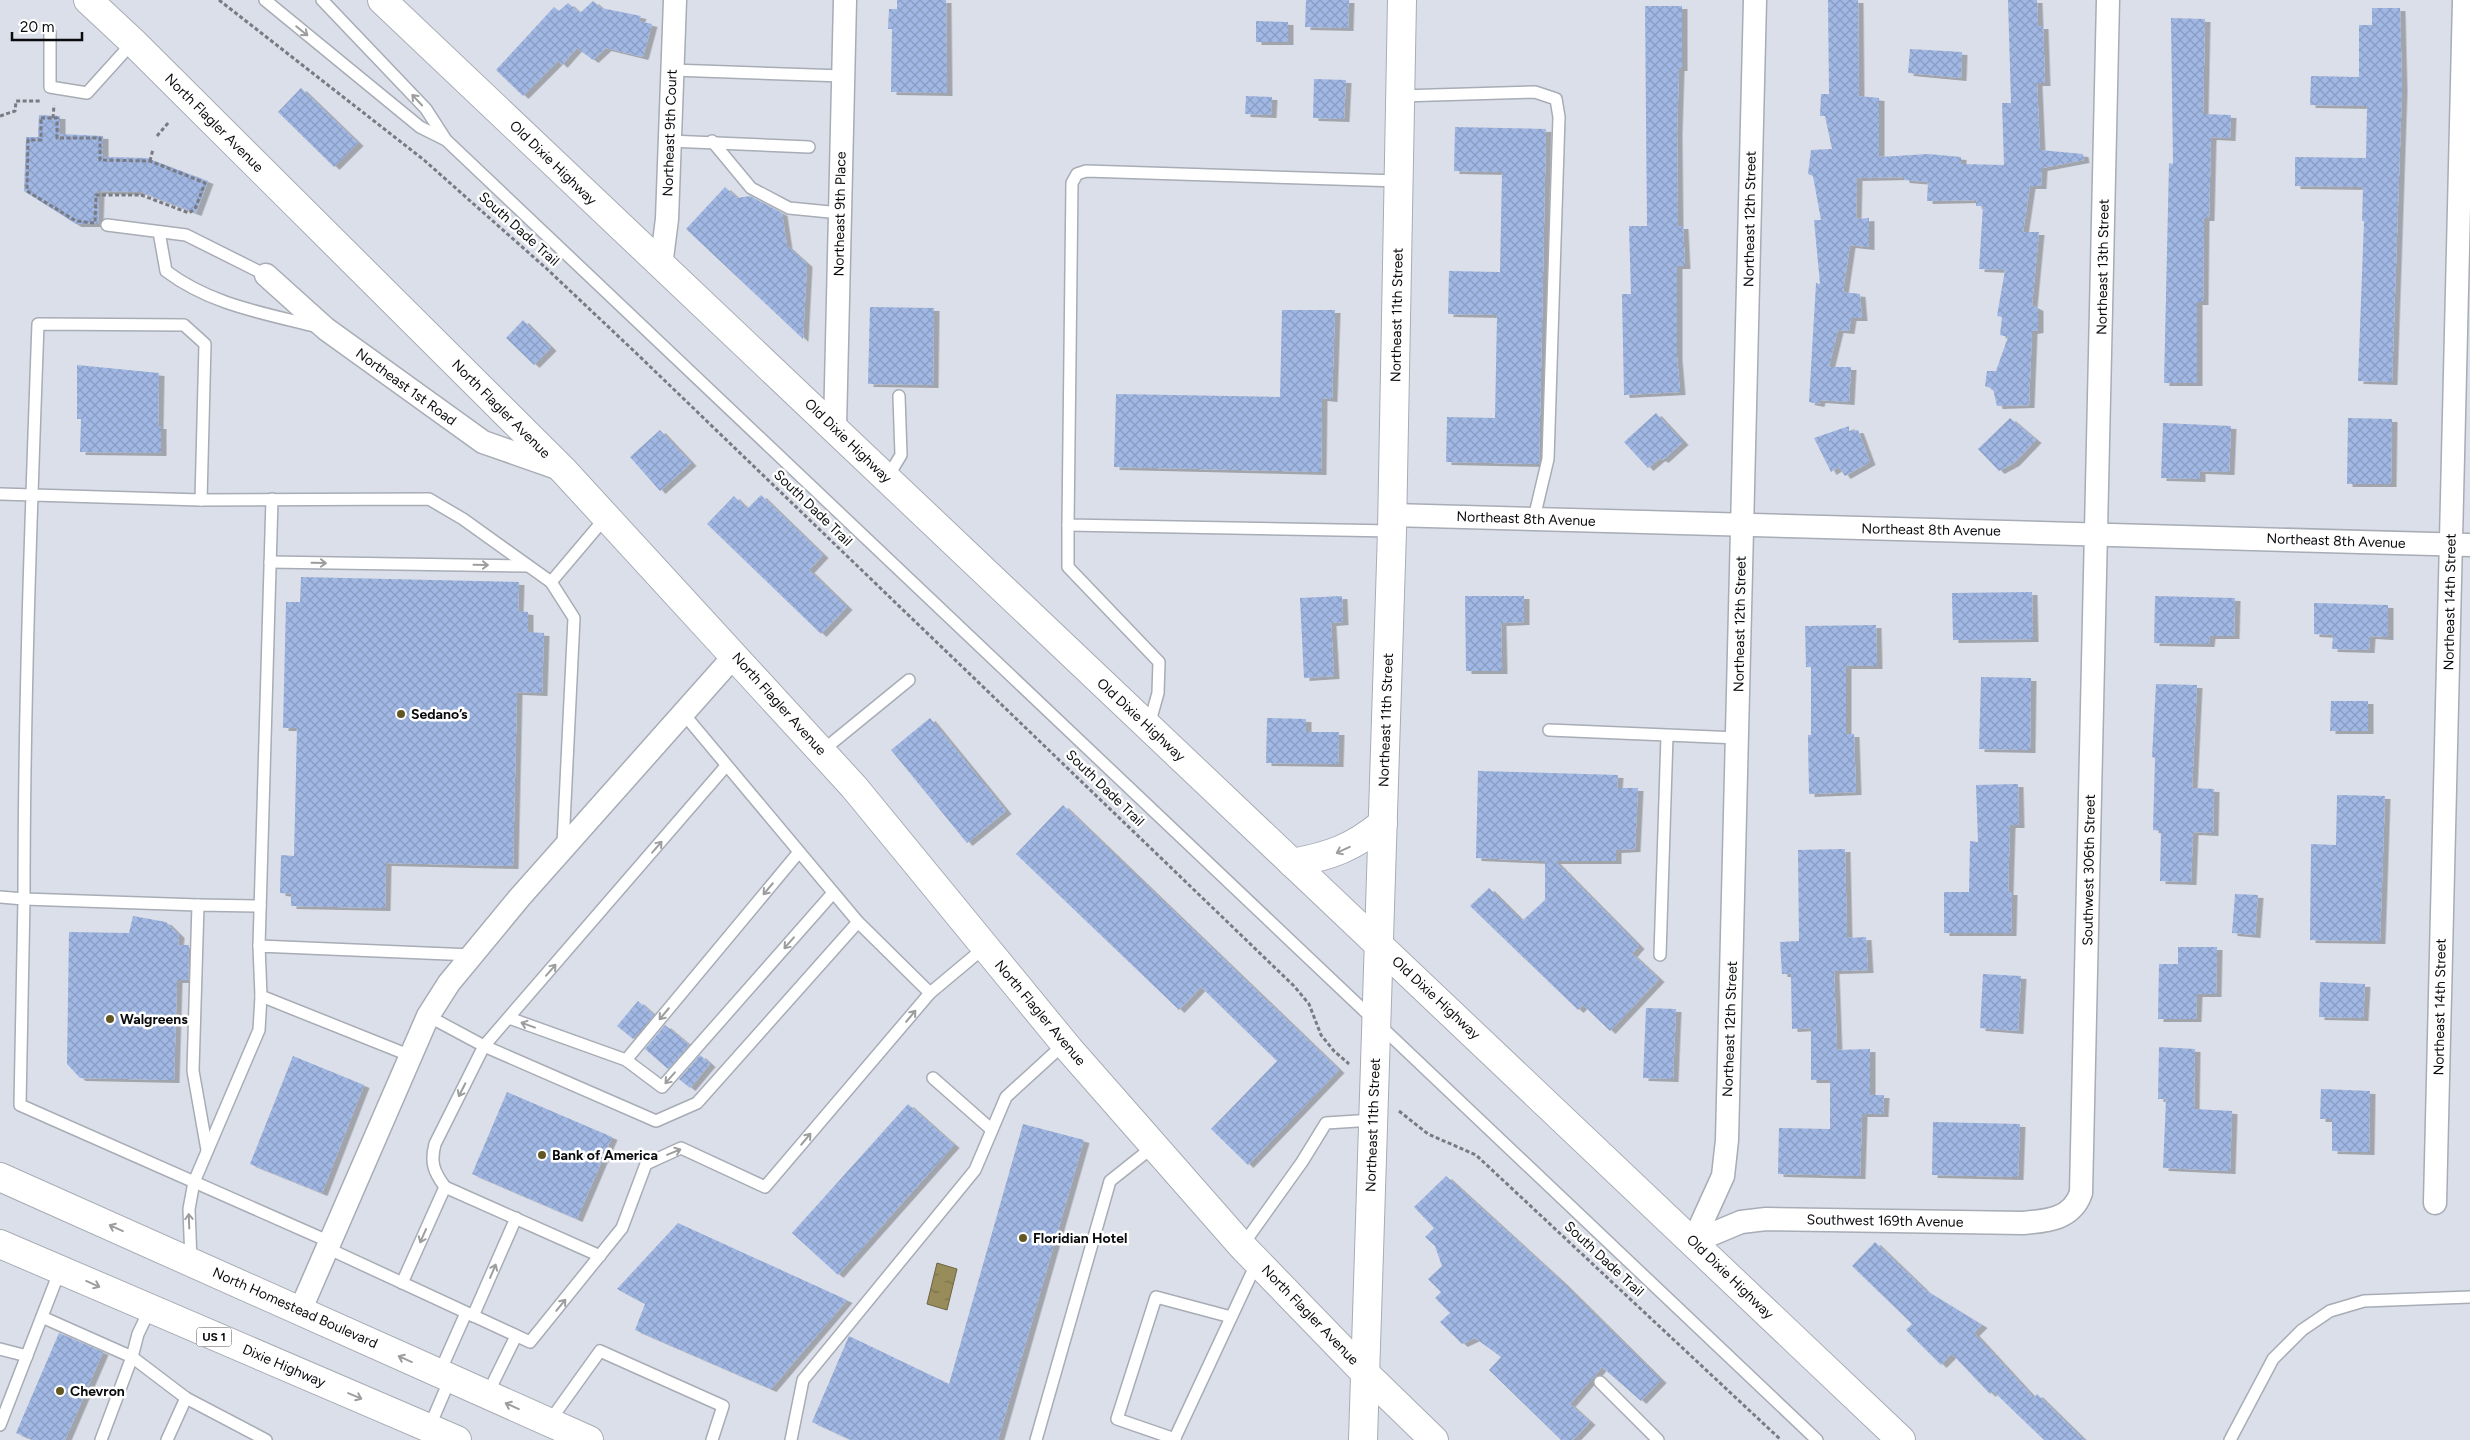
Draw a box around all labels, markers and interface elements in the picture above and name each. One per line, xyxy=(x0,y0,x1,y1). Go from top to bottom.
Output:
scale bar xyxy=(12,10,82,42)
text: 20 m xyxy=(20,18,54,36)
one-way arrow xyxy=(296,25,309,36)
street label: Northeast 9th Court xyxy=(659,69,681,197)
street label: North Flagler Avenue xyxy=(161,70,267,176)
one-way arrow xyxy=(411,94,423,107)
street label: Old Dixie Highway xyxy=(506,117,601,209)
street label: Northeast 9th Place xyxy=(830,151,850,277)
street label: Northeast 12th Street xyxy=(1740,151,1760,287)
street label: South Dade Trail xyxy=(475,188,563,270)
street label: Northeast 13th Street xyxy=(2093,199,2113,335)
street label: Northeast 11th Street xyxy=(1387,248,1407,382)
street label: Northeast 1st Road xyxy=(352,345,460,429)
street label: North Flagler Avenue xyxy=(448,356,554,462)
street label: Old Dixie Highway xyxy=(801,395,896,487)
street label: South Dade Trail xyxy=(770,466,856,550)
street label: Northeast 8th Avenue xyxy=(1456,508,1596,530)
street label: Northeast 8th Avenue xyxy=(1861,520,2001,540)
street label: Northeast 8th Avenue xyxy=(2266,530,2406,552)
street label: Northeast 14th Street xyxy=(2440,533,2460,671)
street label: Northeast 12th Street xyxy=(1730,556,1750,692)
one-way arrow xyxy=(310,558,326,568)
one-way arrow xyxy=(472,560,489,570)
street label: North Flagler Avenue xyxy=(728,649,830,759)
street label: Northeast 11th Street xyxy=(1375,653,1397,787)
street label: Old Dixie Highway xyxy=(1093,675,1189,766)
place label: Sedano’s xyxy=(411,706,468,723)
marker: Sedano’s xyxy=(395,708,407,720)
street label: South Dade Trail xyxy=(1062,746,1148,830)
street label: Southwest 306th Street xyxy=(2079,794,2099,946)
one-way arrow xyxy=(651,840,663,853)
one-way arrow xyxy=(1336,846,1351,855)
one-way arrow xyxy=(762,883,773,896)
one-way arrow xyxy=(783,936,795,949)
street label: Northeast 14th Street xyxy=(2430,938,2450,1076)
street label: Old Dixie Highway xyxy=(1388,953,1484,1044)
street label: North Flagler Avenue xyxy=(991,957,1089,1070)
street label: Northeast 12th Street xyxy=(1719,961,1741,1097)
one-way arrow xyxy=(545,963,557,976)
one-way arrow xyxy=(658,1008,669,1021)
one-way arrow xyxy=(905,1009,917,1022)
place label: Walgreens xyxy=(120,1011,188,1028)
marker: Walgreens xyxy=(104,1013,116,1025)
one-way arrow xyxy=(521,1020,537,1029)
street label: Northeast 11th Street xyxy=(1362,1058,1384,1192)
one-way arrow xyxy=(665,1071,676,1084)
one-way arrow xyxy=(457,1082,467,1097)
one-way arrow xyxy=(800,1133,811,1146)
place label: Bank of America xyxy=(552,1147,658,1164)
one-way arrow xyxy=(666,1147,681,1156)
marker: Bank of America xyxy=(536,1149,548,1161)
street label: Southwest 169th Avenue xyxy=(1806,1211,1964,1231)
one-way arrow xyxy=(185,1214,194,1230)
street label: South Dade Trail xyxy=(1561,1218,1647,1300)
one-way arrow xyxy=(109,1223,124,1233)
one-way arrow xyxy=(417,1229,427,1244)
place label: Floridian Hotel xyxy=(1033,1230,1127,1247)
street label: Old Dixie Highway xyxy=(1683,1231,1778,1323)
marker: Floridian Hotel xyxy=(1017,1232,1029,1244)
street label: North Flagler Avenue xyxy=(1258,1261,1362,1369)
street label: North Homestead Boulevard xyxy=(210,1264,380,1352)
one-way arrow xyxy=(488,1264,498,1279)
one-way arrow xyxy=(85,1280,100,1290)
one-way arrow xyxy=(555,1298,566,1311)
road number: US 1 xyxy=(196,1328,232,1346)
street label: Dixie Highway xyxy=(240,1341,329,1391)
one-way arrow xyxy=(398,1353,413,1363)
place label: Chevron xyxy=(70,1383,125,1400)
marker: Chevron xyxy=(54,1385,66,1397)
one-way arrow xyxy=(347,1392,362,1401)
one-way arrow xyxy=(505,1401,520,1411)

